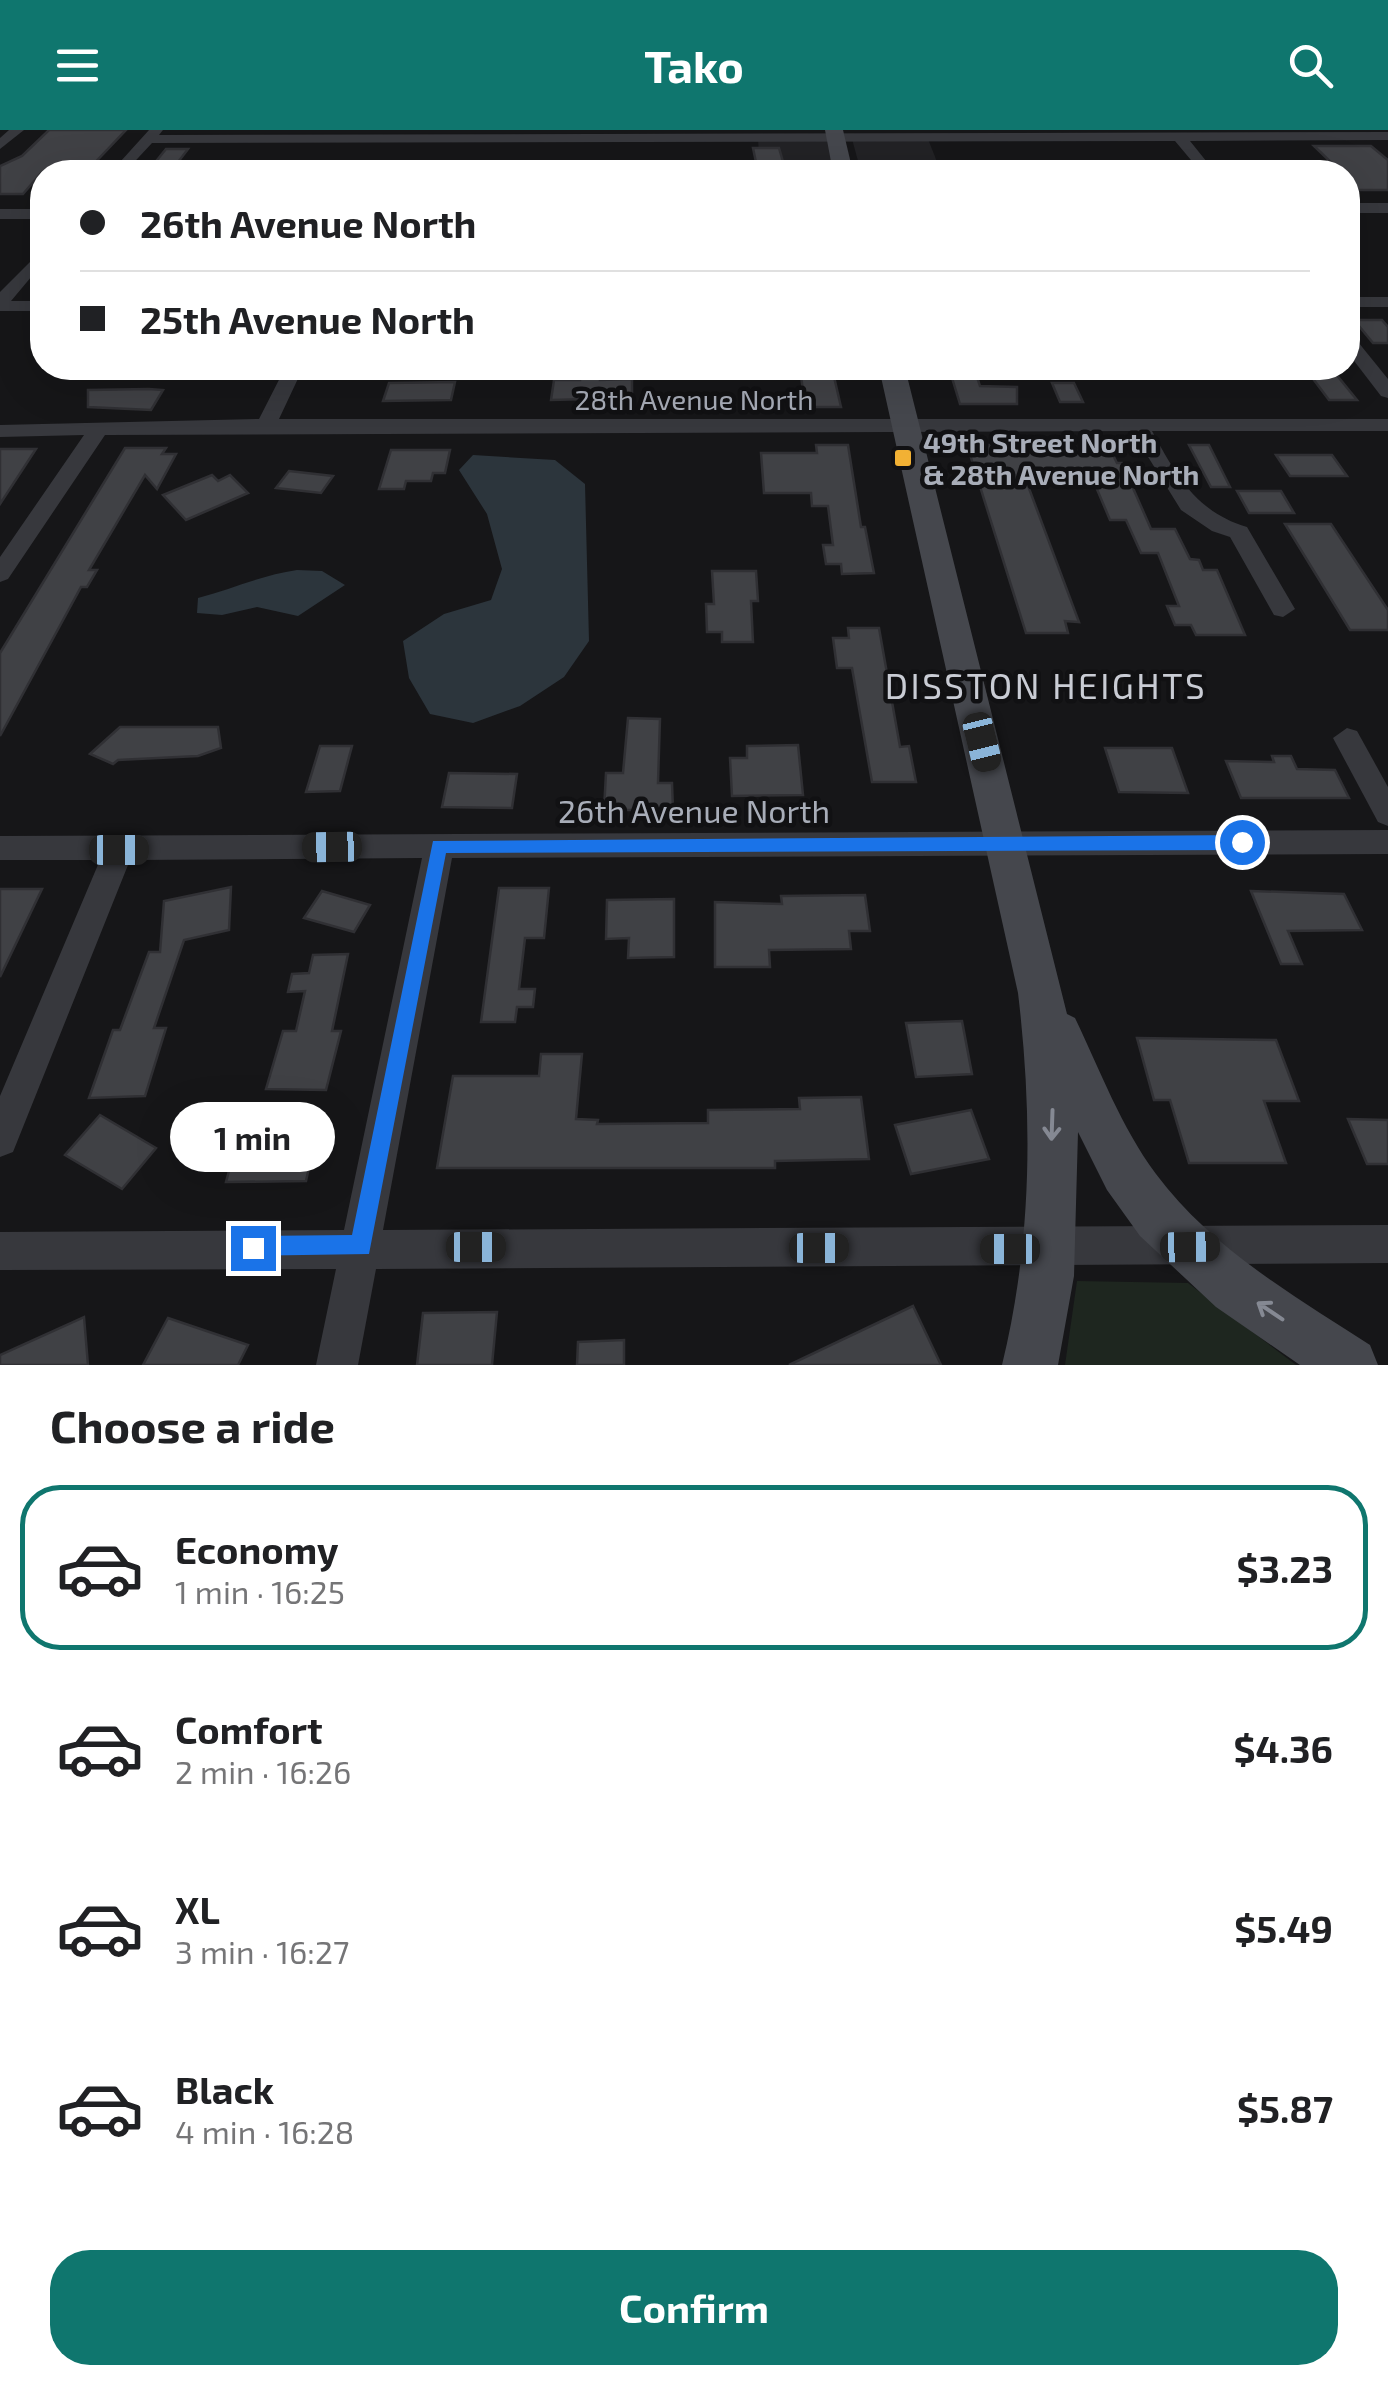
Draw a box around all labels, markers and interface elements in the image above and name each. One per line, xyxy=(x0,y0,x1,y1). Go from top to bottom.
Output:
icon: menu xyxy=(50,38,105,93)
text: Tako xyxy=(644,38,744,92)
icon: search xyxy=(1283,38,1338,93)
text: 26th Avenue North xyxy=(140,200,476,246)
text: 25th Avenue North xyxy=(140,296,475,342)
street label: 28th Avenue North xyxy=(574,382,814,416)
place label: 49th Street North & 28th Avenue North xyxy=(923,425,1199,491)
marker: 49th Street North & 28th Avenue North xyxy=(892,447,914,469)
district label: DISSTON HEIGHTS xyxy=(885,664,1207,706)
car xyxy=(960,709,1004,775)
street label: 26th Avenue North xyxy=(558,791,830,829)
route start xyxy=(1220,820,1265,865)
car xyxy=(302,831,362,863)
car xyxy=(89,835,149,865)
callout: 1 min xyxy=(170,1103,336,1173)
one-way arrow xyxy=(1042,1108,1061,1140)
text: 1 min xyxy=(214,1118,291,1156)
route end xyxy=(231,1226,276,1271)
car xyxy=(1160,1231,1220,1263)
car xyxy=(446,1232,506,1262)
car xyxy=(789,1233,849,1263)
car xyxy=(980,1234,1040,1264)
one-way arrow xyxy=(1256,1300,1284,1321)
text: Choose a ride xyxy=(50,1398,335,1452)
icon: car xyxy=(55,1523,145,1613)
text: Economy xyxy=(175,1526,339,1572)
text: $3.23 xyxy=(1237,1545,1333,1591)
text: 1 min · 16:25 xyxy=(175,1572,345,1610)
icon: car xyxy=(55,1703,145,1793)
text: Comfort xyxy=(175,1706,323,1752)
text: $4.36 xyxy=(1234,1725,1333,1771)
text: 2 min · 16:26 xyxy=(175,1752,351,1790)
icon: car xyxy=(55,1883,145,1973)
text: XL xyxy=(175,1886,220,1932)
text: $5.49 xyxy=(1234,1905,1333,1951)
text: 3 min · 16:27 xyxy=(175,1932,349,1970)
icon: car xyxy=(55,2063,145,2153)
text: Black xyxy=(175,2066,274,2112)
text: $5.87 xyxy=(1237,2085,1333,2131)
text: 4 min · 16:28 xyxy=(175,2112,354,2150)
button: Confirm xyxy=(50,2250,1338,2365)

